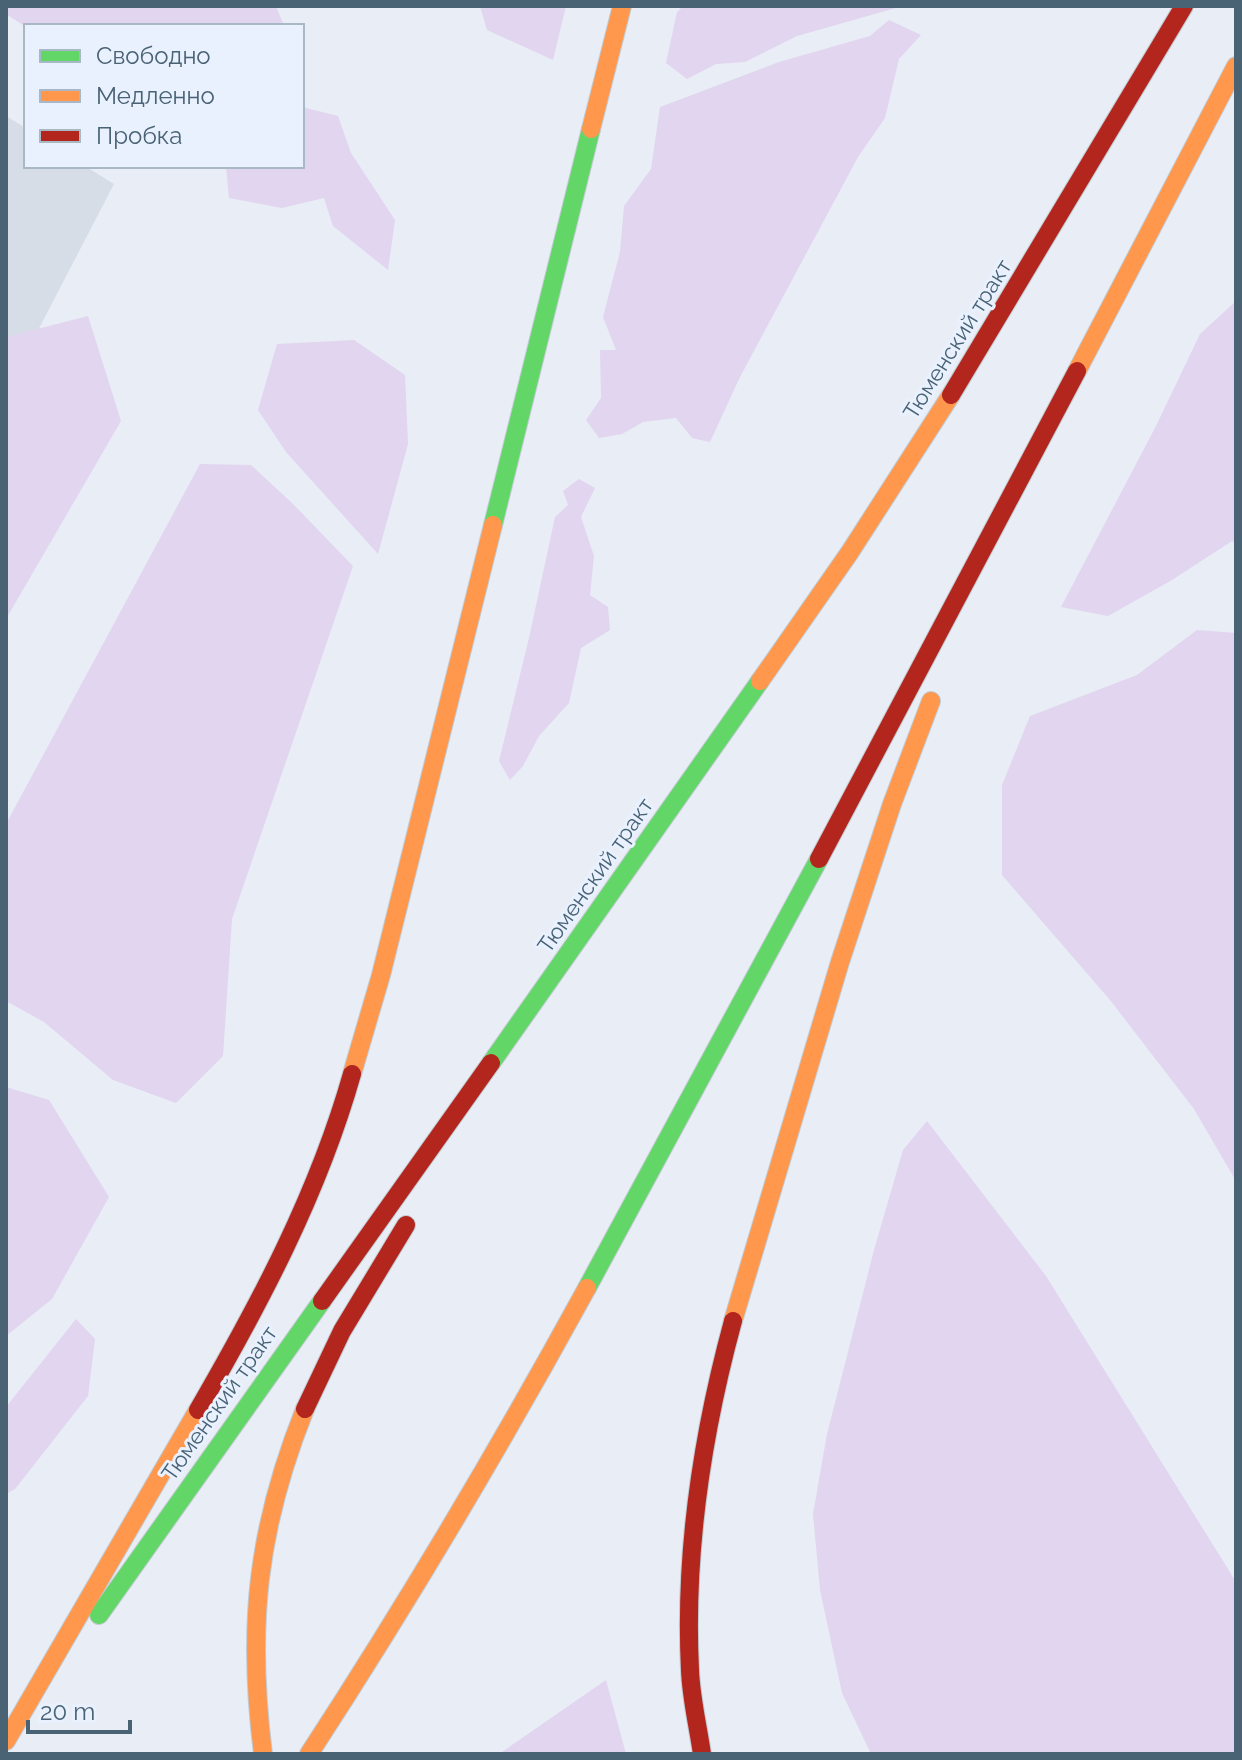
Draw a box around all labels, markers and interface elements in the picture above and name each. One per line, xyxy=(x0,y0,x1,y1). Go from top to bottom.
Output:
legend xyxy=(24,24,304,168)
text: Свободно xyxy=(96,41,211,70)
text: Медленно xyxy=(96,81,215,110)
text: Пробка xyxy=(96,121,182,150)
street label: Тюменский тракт xyxy=(897,254,1017,423)
street label: Тюменский тракт xyxy=(532,792,658,957)
street label: Тюменский тракт xyxy=(156,1320,282,1485)
scale bar xyxy=(28,1684,130,1734)
text: 20 m xyxy=(40,1697,95,1726)

